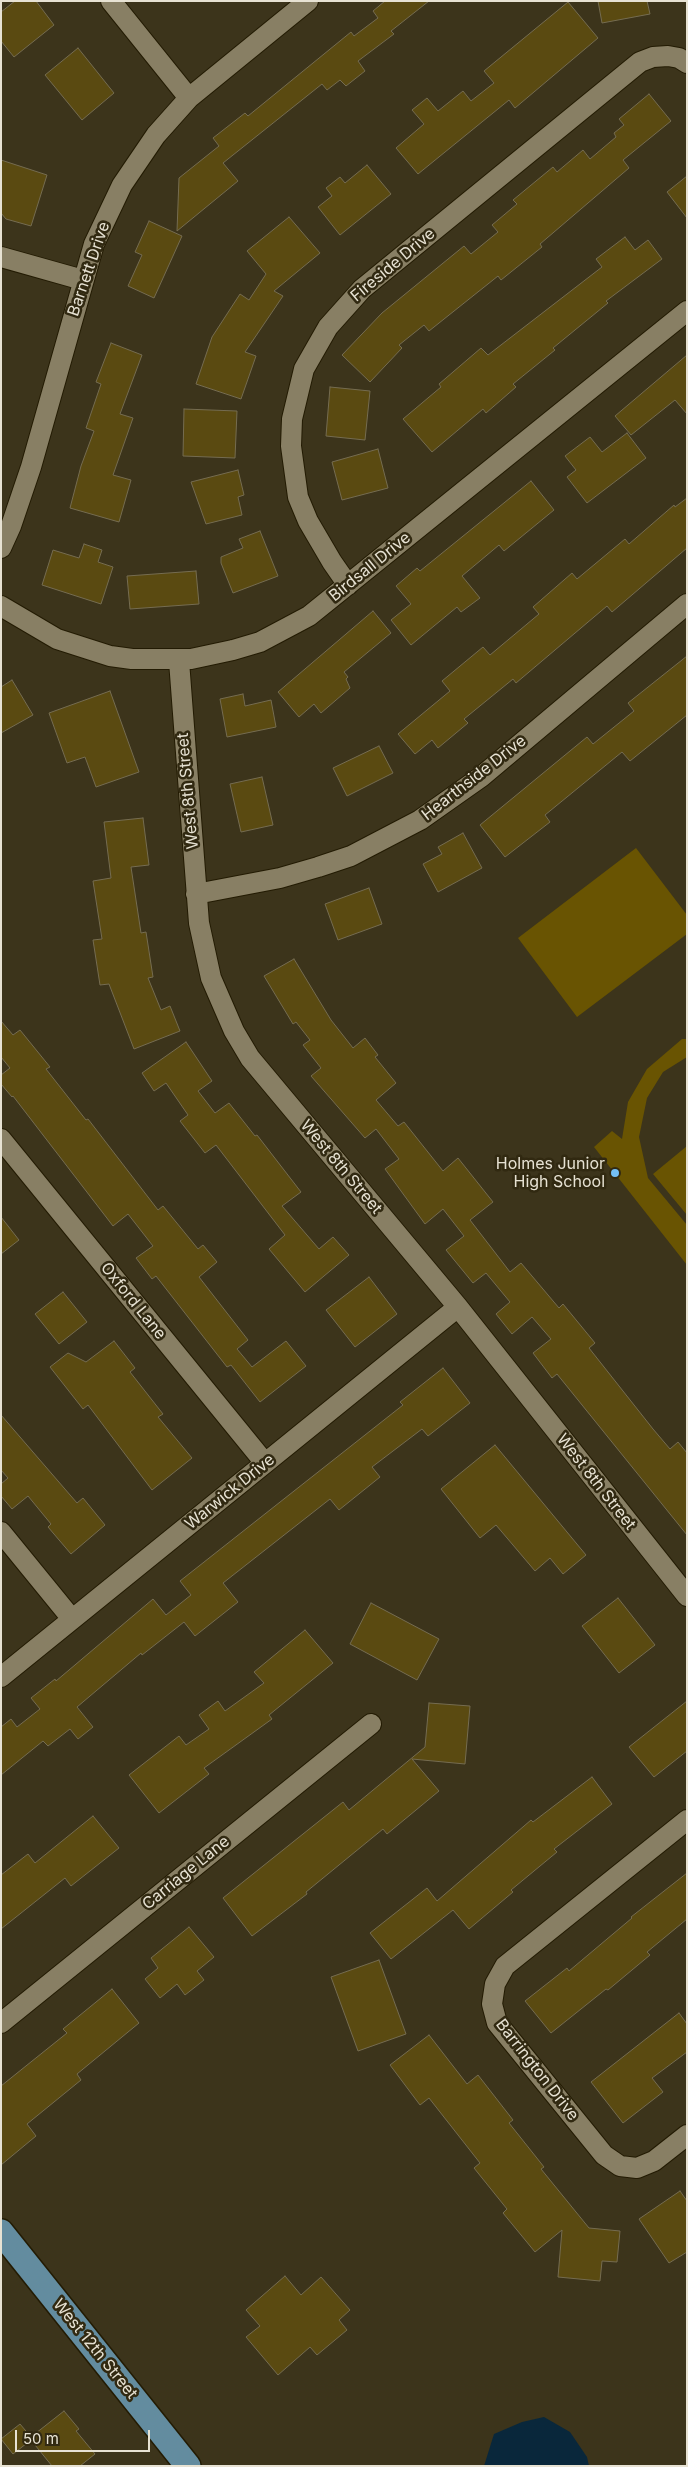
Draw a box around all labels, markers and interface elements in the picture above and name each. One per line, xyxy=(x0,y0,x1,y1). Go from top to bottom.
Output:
street label: Barnett Drive xyxy=(64,219,114,319)
street label: Fireside Drive xyxy=(347,224,439,306)
street label: Birdsall Drive xyxy=(325,528,415,606)
street label: Hearthside Drive xyxy=(418,731,530,825)
street label: West 8th Street xyxy=(173,732,203,850)
street label: West 8th Street xyxy=(296,1116,386,1218)
place label: Holmes Junior High School xyxy=(496,1154,605,1192)
marker: Holmes Junior High School xyxy=(609,1167,621,1179)
street label: Oxford Lane xyxy=(96,1259,170,1343)
street label: West 8th Street xyxy=(553,1430,639,1534)
street label: Warwick Drive xyxy=(182,1450,278,1534)
street label: Carriage Lane xyxy=(139,1832,233,1914)
street label: Barrington Drive xyxy=(491,2015,583,2125)
street label: West 12th Street xyxy=(49,2295,141,2403)
scale bar xyxy=(18,2420,152,2452)
text: 50 m xyxy=(23,2429,59,2448)

